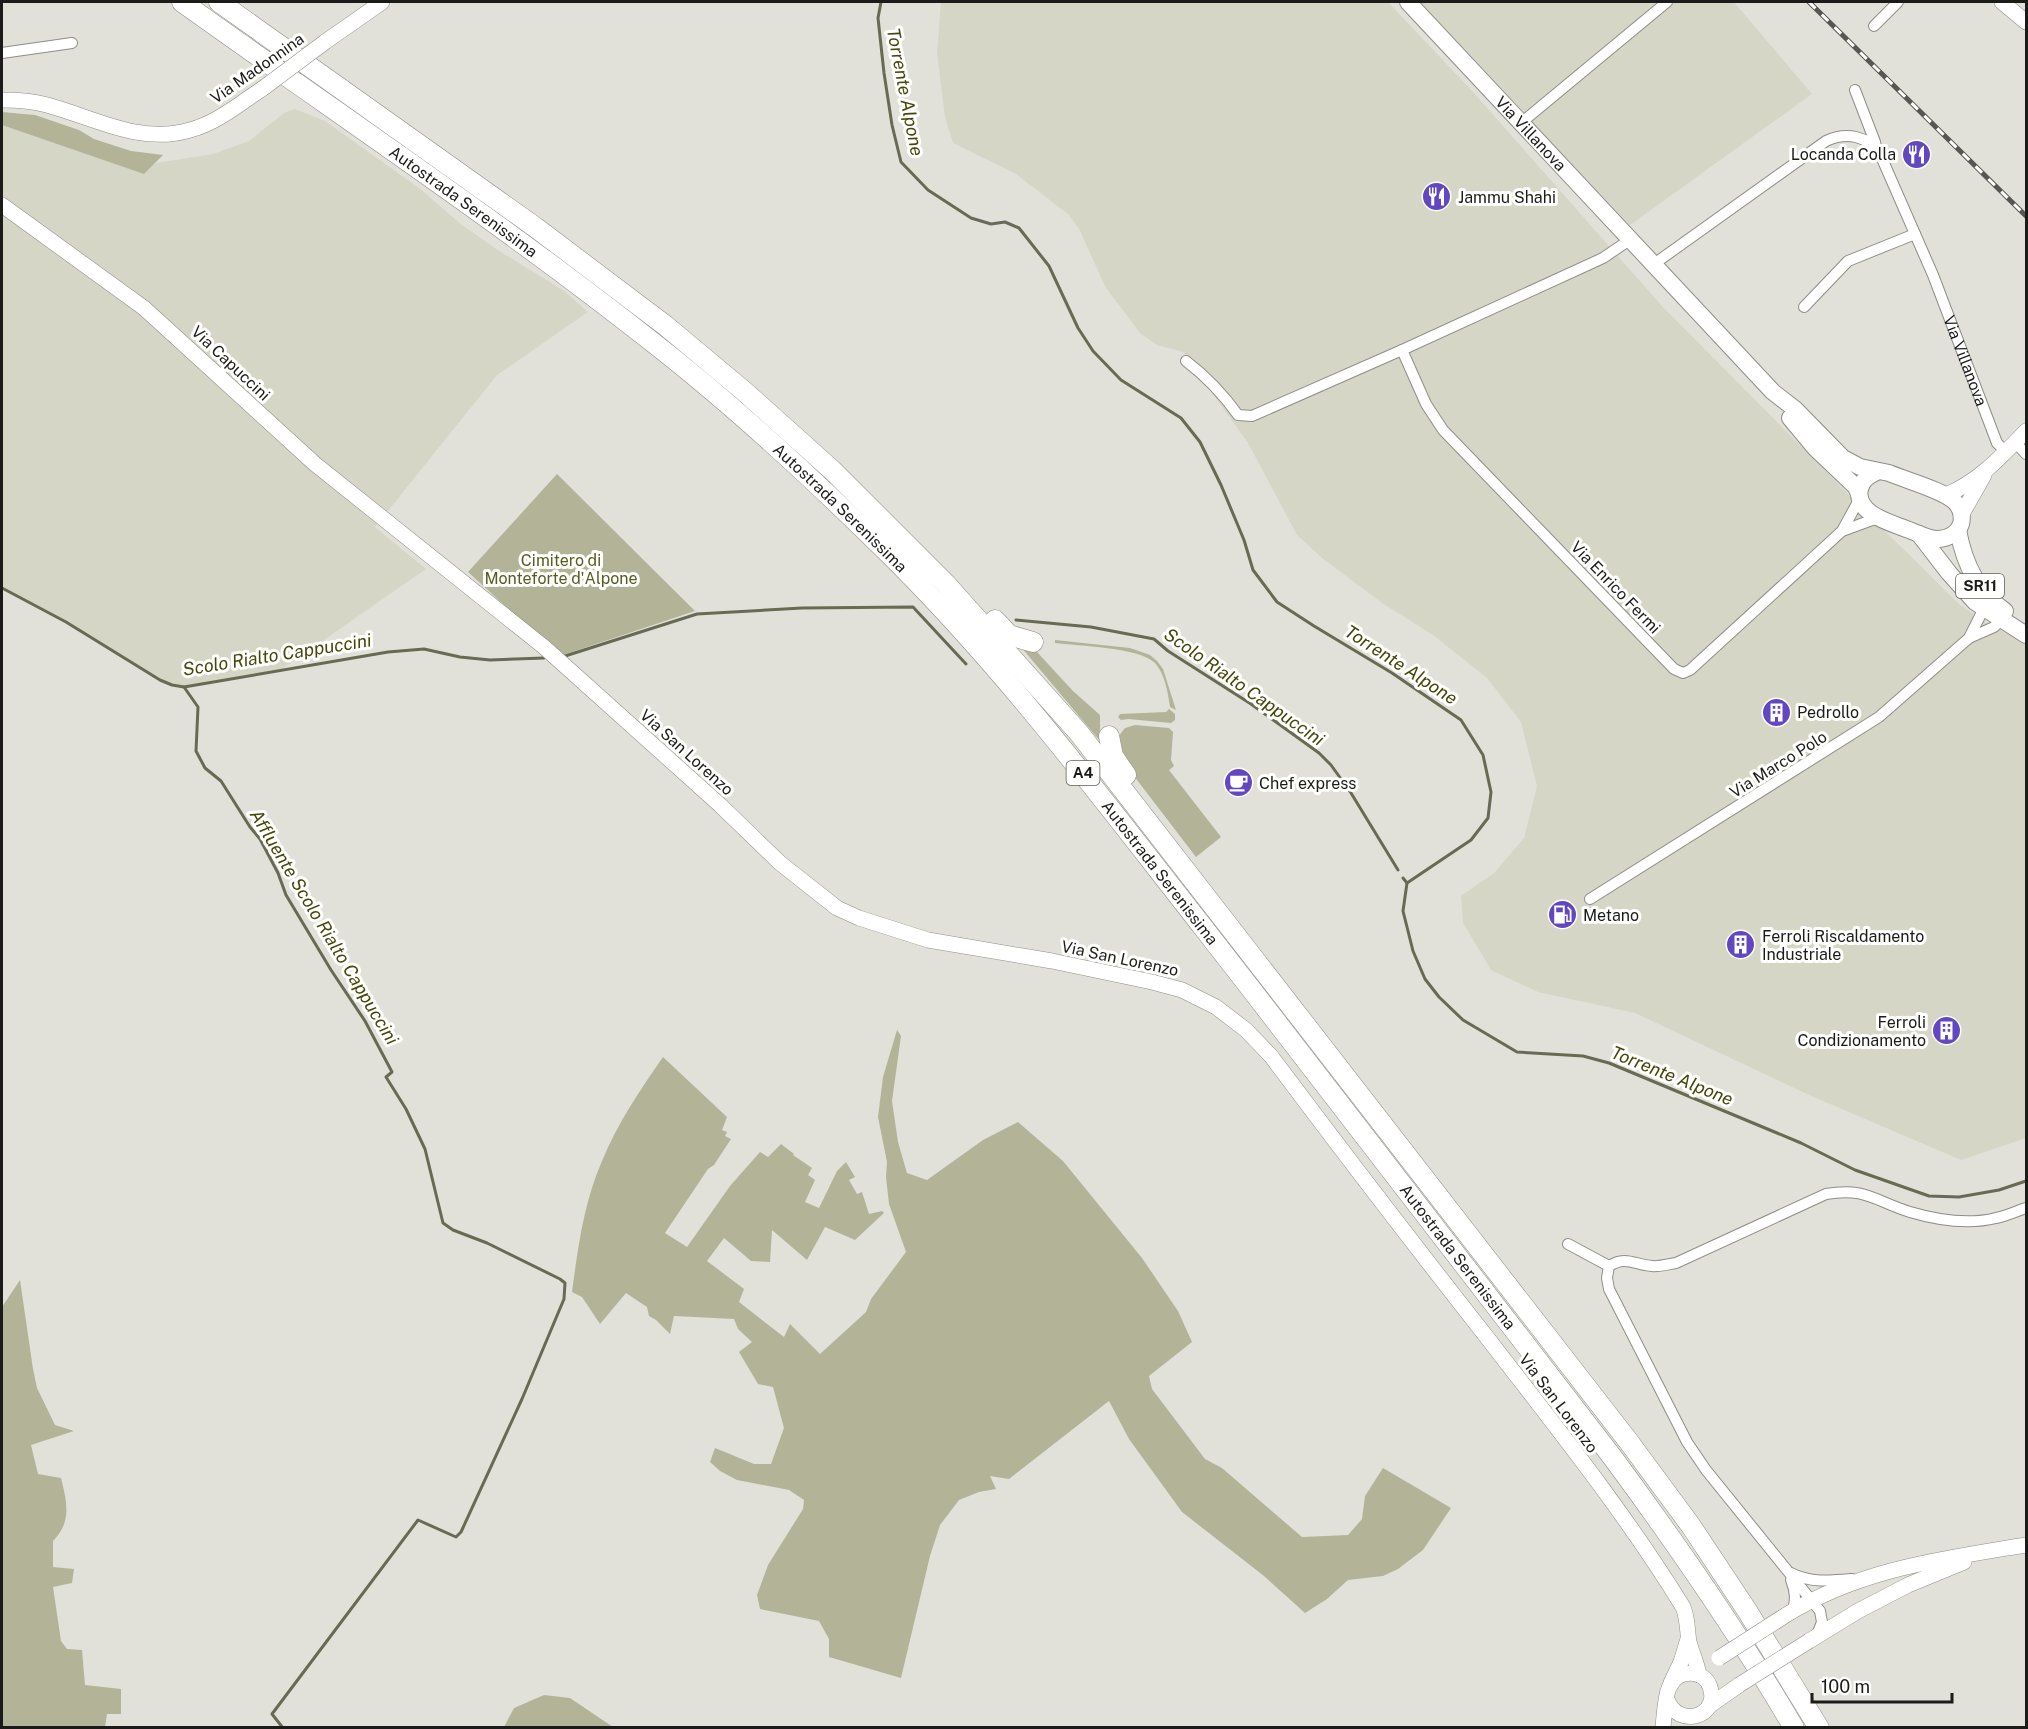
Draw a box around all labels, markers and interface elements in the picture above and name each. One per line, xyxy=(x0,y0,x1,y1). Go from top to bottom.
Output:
water label: Torrente Alpone xyxy=(883,26,928,158)
street label: Via Madonnina xyxy=(207,29,308,108)
street label: Via Villanova xyxy=(1491,93,1570,175)
restaurant icon: Locanda Colla xyxy=(1901,138,1933,170)
street label: Autostrada Serenissima xyxy=(385,142,541,261)
place label: Locanda Colla xyxy=(1791,145,1896,164)
restaurant icon: Jammu Shahi xyxy=(1421,181,1453,213)
place label: Jammu Shahi xyxy=(1458,188,1556,207)
street label: Via Villanova xyxy=(1939,313,1991,409)
street label: Via Capuccini xyxy=(187,322,274,405)
street label: Autostrada Serenissima xyxy=(769,440,911,576)
street label: Via Enrico Fermi xyxy=(1567,537,1664,637)
park label: Cimitero di Monteforte d'Alpone xyxy=(484,551,638,588)
road number: SR11 xyxy=(1956,574,2004,598)
water label: Torrente Alpone xyxy=(1341,620,1462,709)
water label: Scolo Rialto Cappuccini xyxy=(1160,623,1329,750)
water label: Scolo Rialto Cappuccini xyxy=(181,629,373,680)
building icon: Pedrollo xyxy=(1760,696,1792,728)
place label: Pedrollo xyxy=(1797,703,1859,722)
street label: Via San Lorenzo xyxy=(636,705,737,799)
street label: Via Marco Polo xyxy=(1726,727,1830,802)
road number: A4 xyxy=(1066,761,1100,785)
cafe icon: Chef express xyxy=(1222,767,1254,799)
place label: Chef express xyxy=(1259,774,1356,793)
street label: Autostrada Serenissima xyxy=(1098,797,1222,949)
water label: Affluente Scolo Rialto Cappuccini xyxy=(246,805,403,1049)
fuel station icon: Metano xyxy=(1546,899,1578,931)
place label: Metano xyxy=(1583,906,1639,925)
place label: Ferroli Riscaldamento Industriale xyxy=(1762,927,1924,964)
building icon: Ferroli Riscaldamento Industriale xyxy=(1725,929,1757,961)
street label: Via San Lorenzo xyxy=(1060,937,1180,980)
place label: Ferroli Condizionamento xyxy=(1798,1013,1926,1050)
building icon: Ferroli Condizionamento xyxy=(1931,1015,1963,1047)
water label: Torrente Alpone xyxy=(1608,1042,1736,1110)
street label: Autostrada Serenissima xyxy=(1396,1181,1520,1333)
street label: Via San Lorenzo xyxy=(1515,1350,1602,1457)
scale bar xyxy=(1812,1666,1952,1704)
text: 100 m xyxy=(1821,1676,1870,1697)

